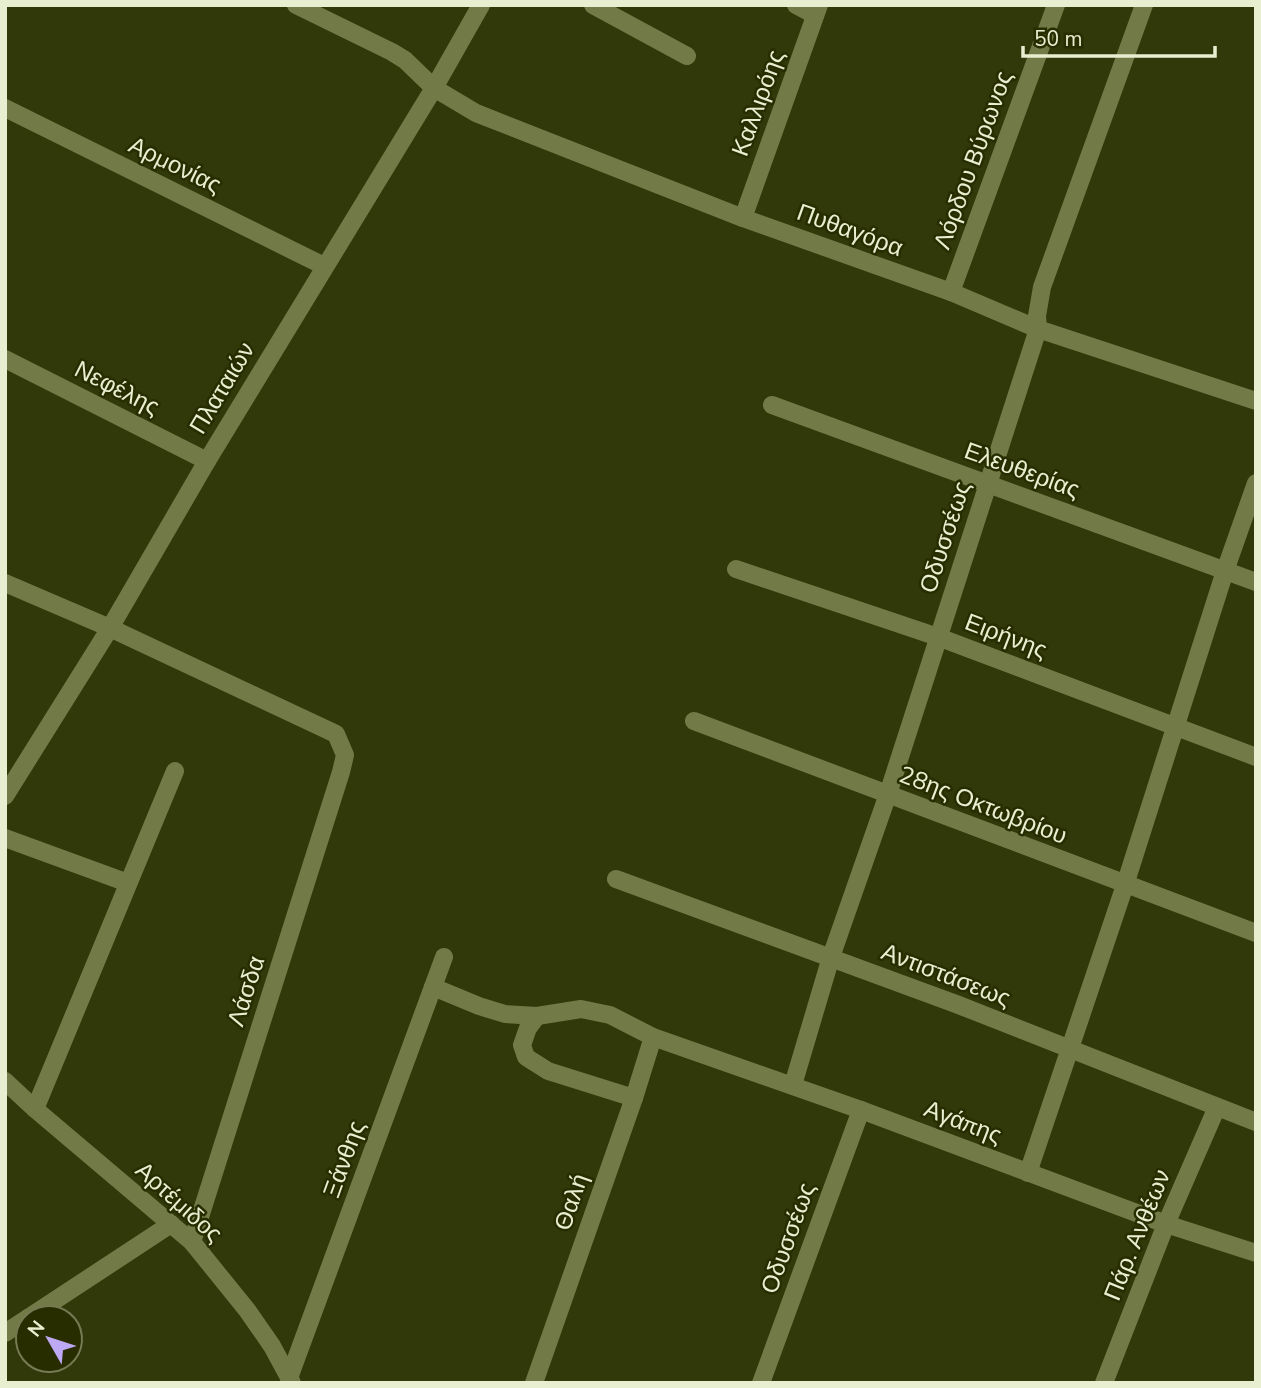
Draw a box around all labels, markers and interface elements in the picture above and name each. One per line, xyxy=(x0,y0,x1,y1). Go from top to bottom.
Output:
scale bar xyxy=(1023,14,1216,58)
text: 50 m xyxy=(1034,25,1083,53)
street label: Καλλιρόης xyxy=(724,45,792,161)
street label: Λόρδου Βύρωνος xyxy=(926,66,1020,254)
street label: Αρμονίας xyxy=(123,129,227,201)
street label: Πυθαγόρα xyxy=(793,196,908,264)
street label: Πλαταιών xyxy=(182,336,262,440)
street label: Νεφέλης xyxy=(69,353,165,423)
street label: Ελευθερίας xyxy=(960,434,1084,506)
street label: Οδυσσέως xyxy=(912,477,978,597)
street label: Ειρήνης xyxy=(960,606,1052,666)
street label: 28ης Οκτωβρίου xyxy=(894,758,1072,852)
street label: Αντιστάσεως xyxy=(877,936,1015,1014)
street label: Λάσδα xyxy=(220,952,272,1030)
street label: Αγάπης xyxy=(920,1093,1006,1151)
street label: Ξάνθης xyxy=(315,1116,373,1202)
street label: Αρτέμιδος xyxy=(129,1154,229,1250)
street label: Πάρ. Ανθέων xyxy=(1096,1165,1178,1305)
street label: Θαλή xyxy=(546,1169,596,1235)
street label: Οδυσσέως xyxy=(753,1178,823,1298)
north arrow xyxy=(14,1304,84,1374)
text: N xyxy=(22,1315,51,1343)

